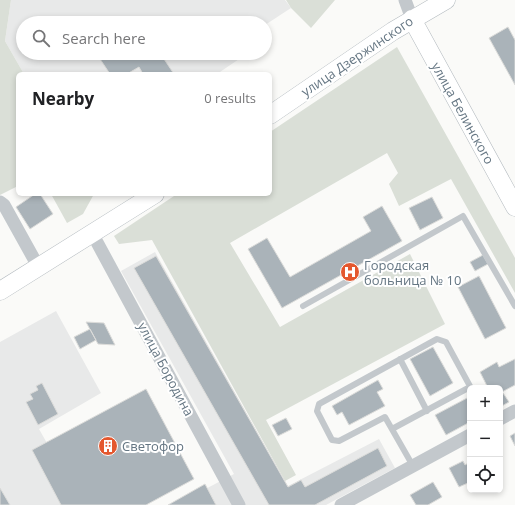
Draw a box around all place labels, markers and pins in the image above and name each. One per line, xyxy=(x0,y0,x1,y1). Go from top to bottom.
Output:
place label: Городская больница № 10 xyxy=(364,256,461,289)
hospital icon: Городская больница № 10 xyxy=(339,261,361,283)
building icon: Светофор xyxy=(97,435,119,457)
place label: Светофор xyxy=(122,437,184,455)

